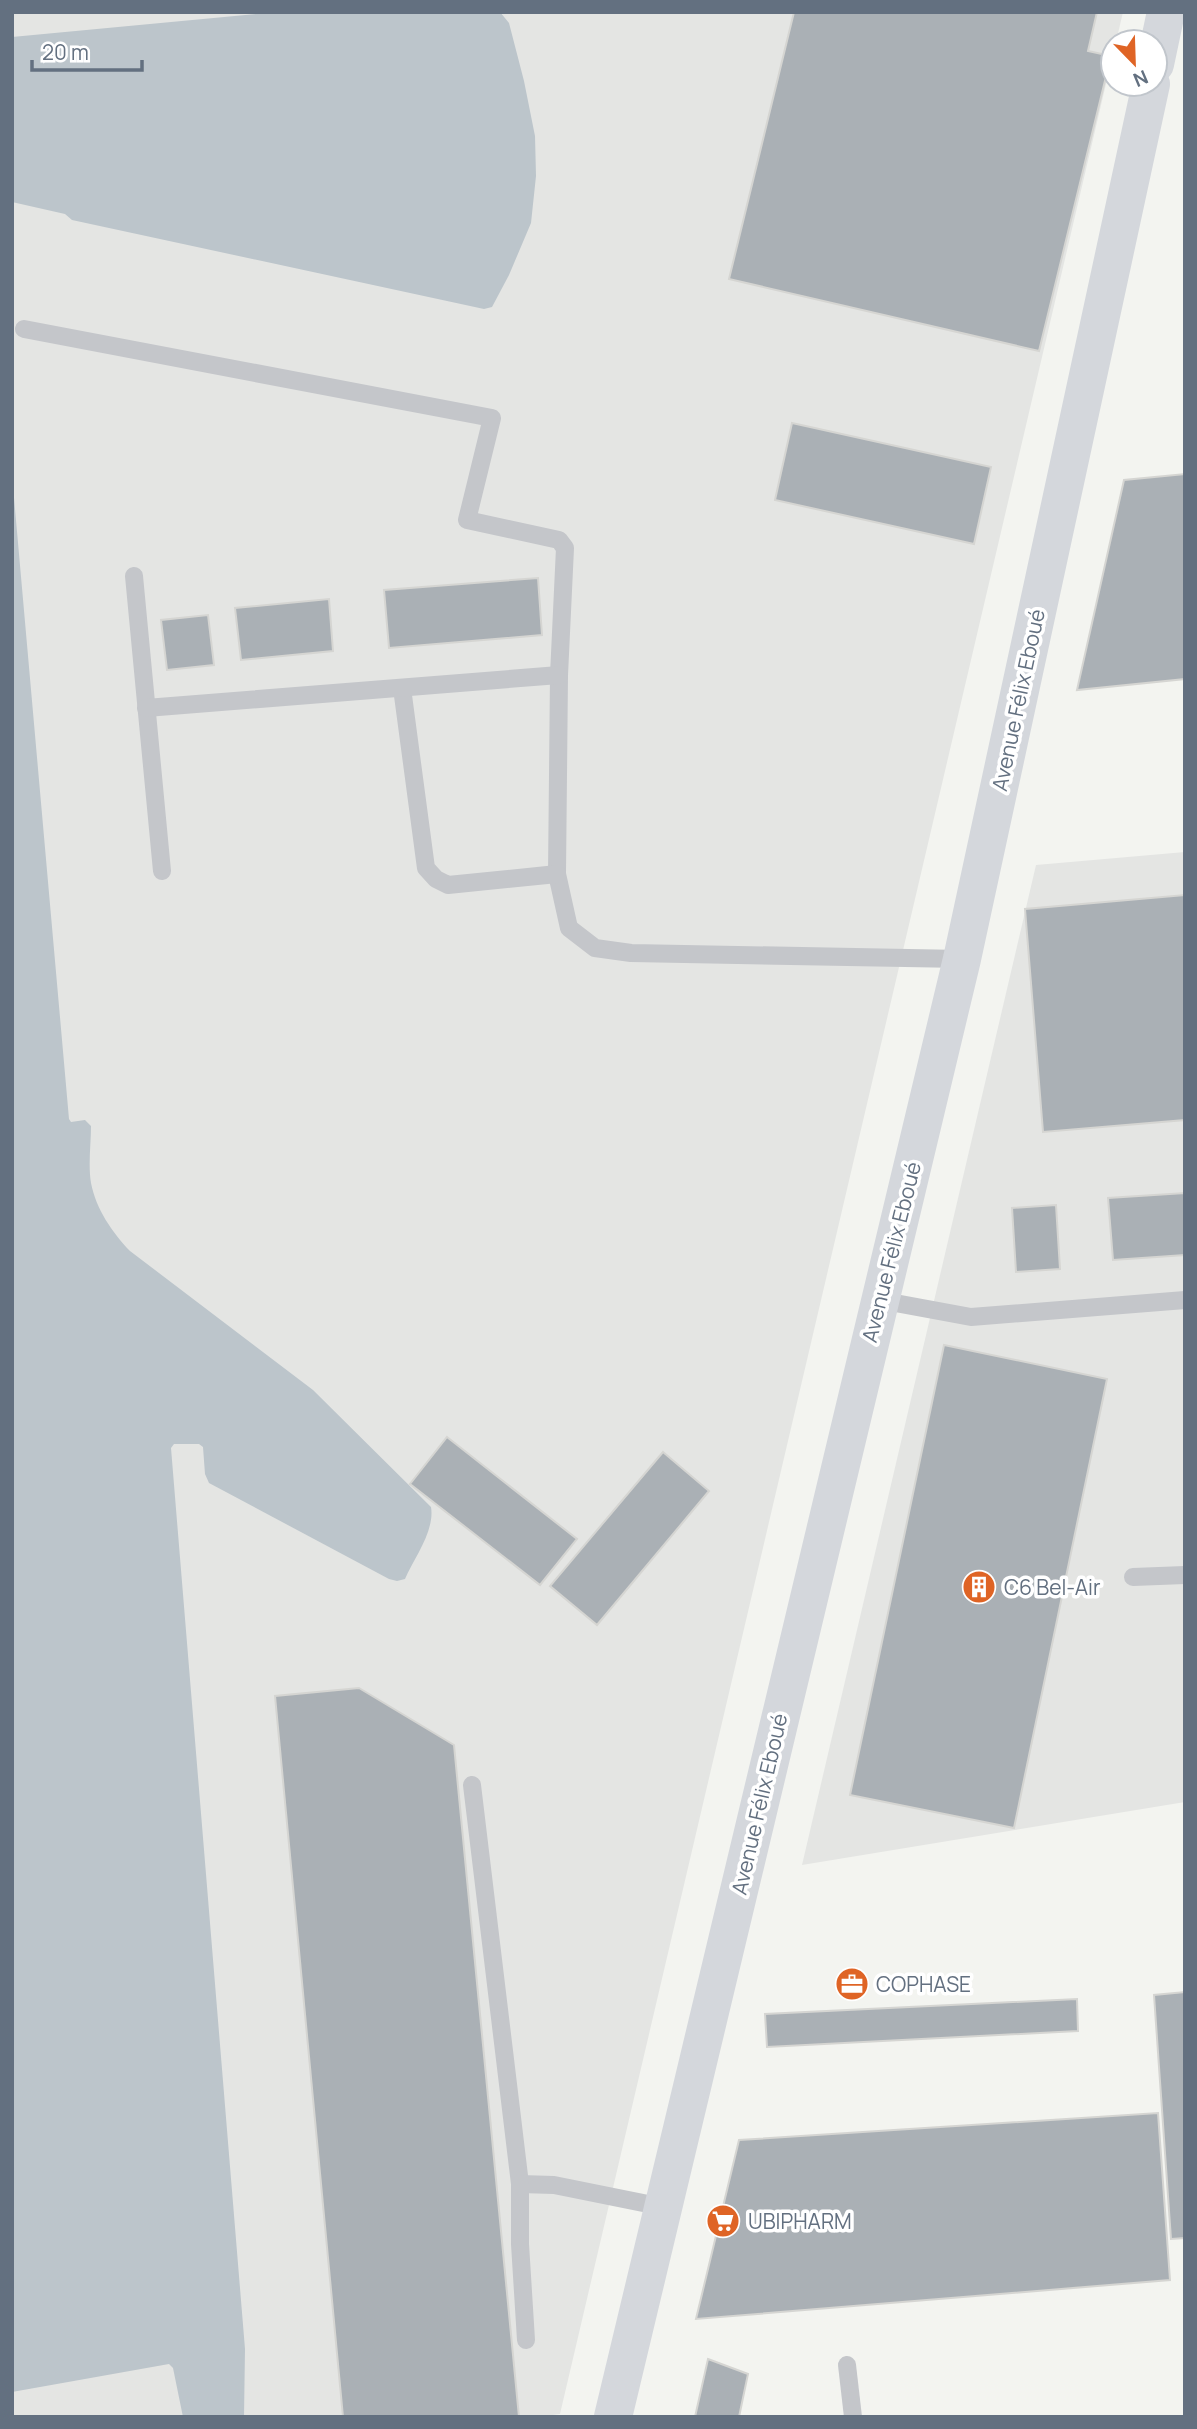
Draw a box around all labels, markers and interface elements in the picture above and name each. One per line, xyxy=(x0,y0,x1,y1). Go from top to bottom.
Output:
scale bar xyxy=(32,28,142,72)
north arrow xyxy=(1099,28,1169,98)
text: 20 m xyxy=(42,38,89,66)
text: N xyxy=(1129,64,1152,93)
street label: Avenue Félix Eboué xyxy=(985,607,1051,793)
street label: Avenue Félix Eboué xyxy=(855,1159,927,1345)
building icon: C6 Bel-Air xyxy=(960,1568,998,1606)
place label: C6 Bel-Air xyxy=(1004,1573,1101,1601)
street label: Avenue Félix Eboué xyxy=(725,1711,793,1897)
office icon: COPHASE xyxy=(833,1965,871,2003)
place label: COPHASE xyxy=(876,1970,971,1998)
supermarket icon: UBIPHARM xyxy=(704,2202,742,2240)
place label: UBIPHARM xyxy=(748,2207,852,2235)

